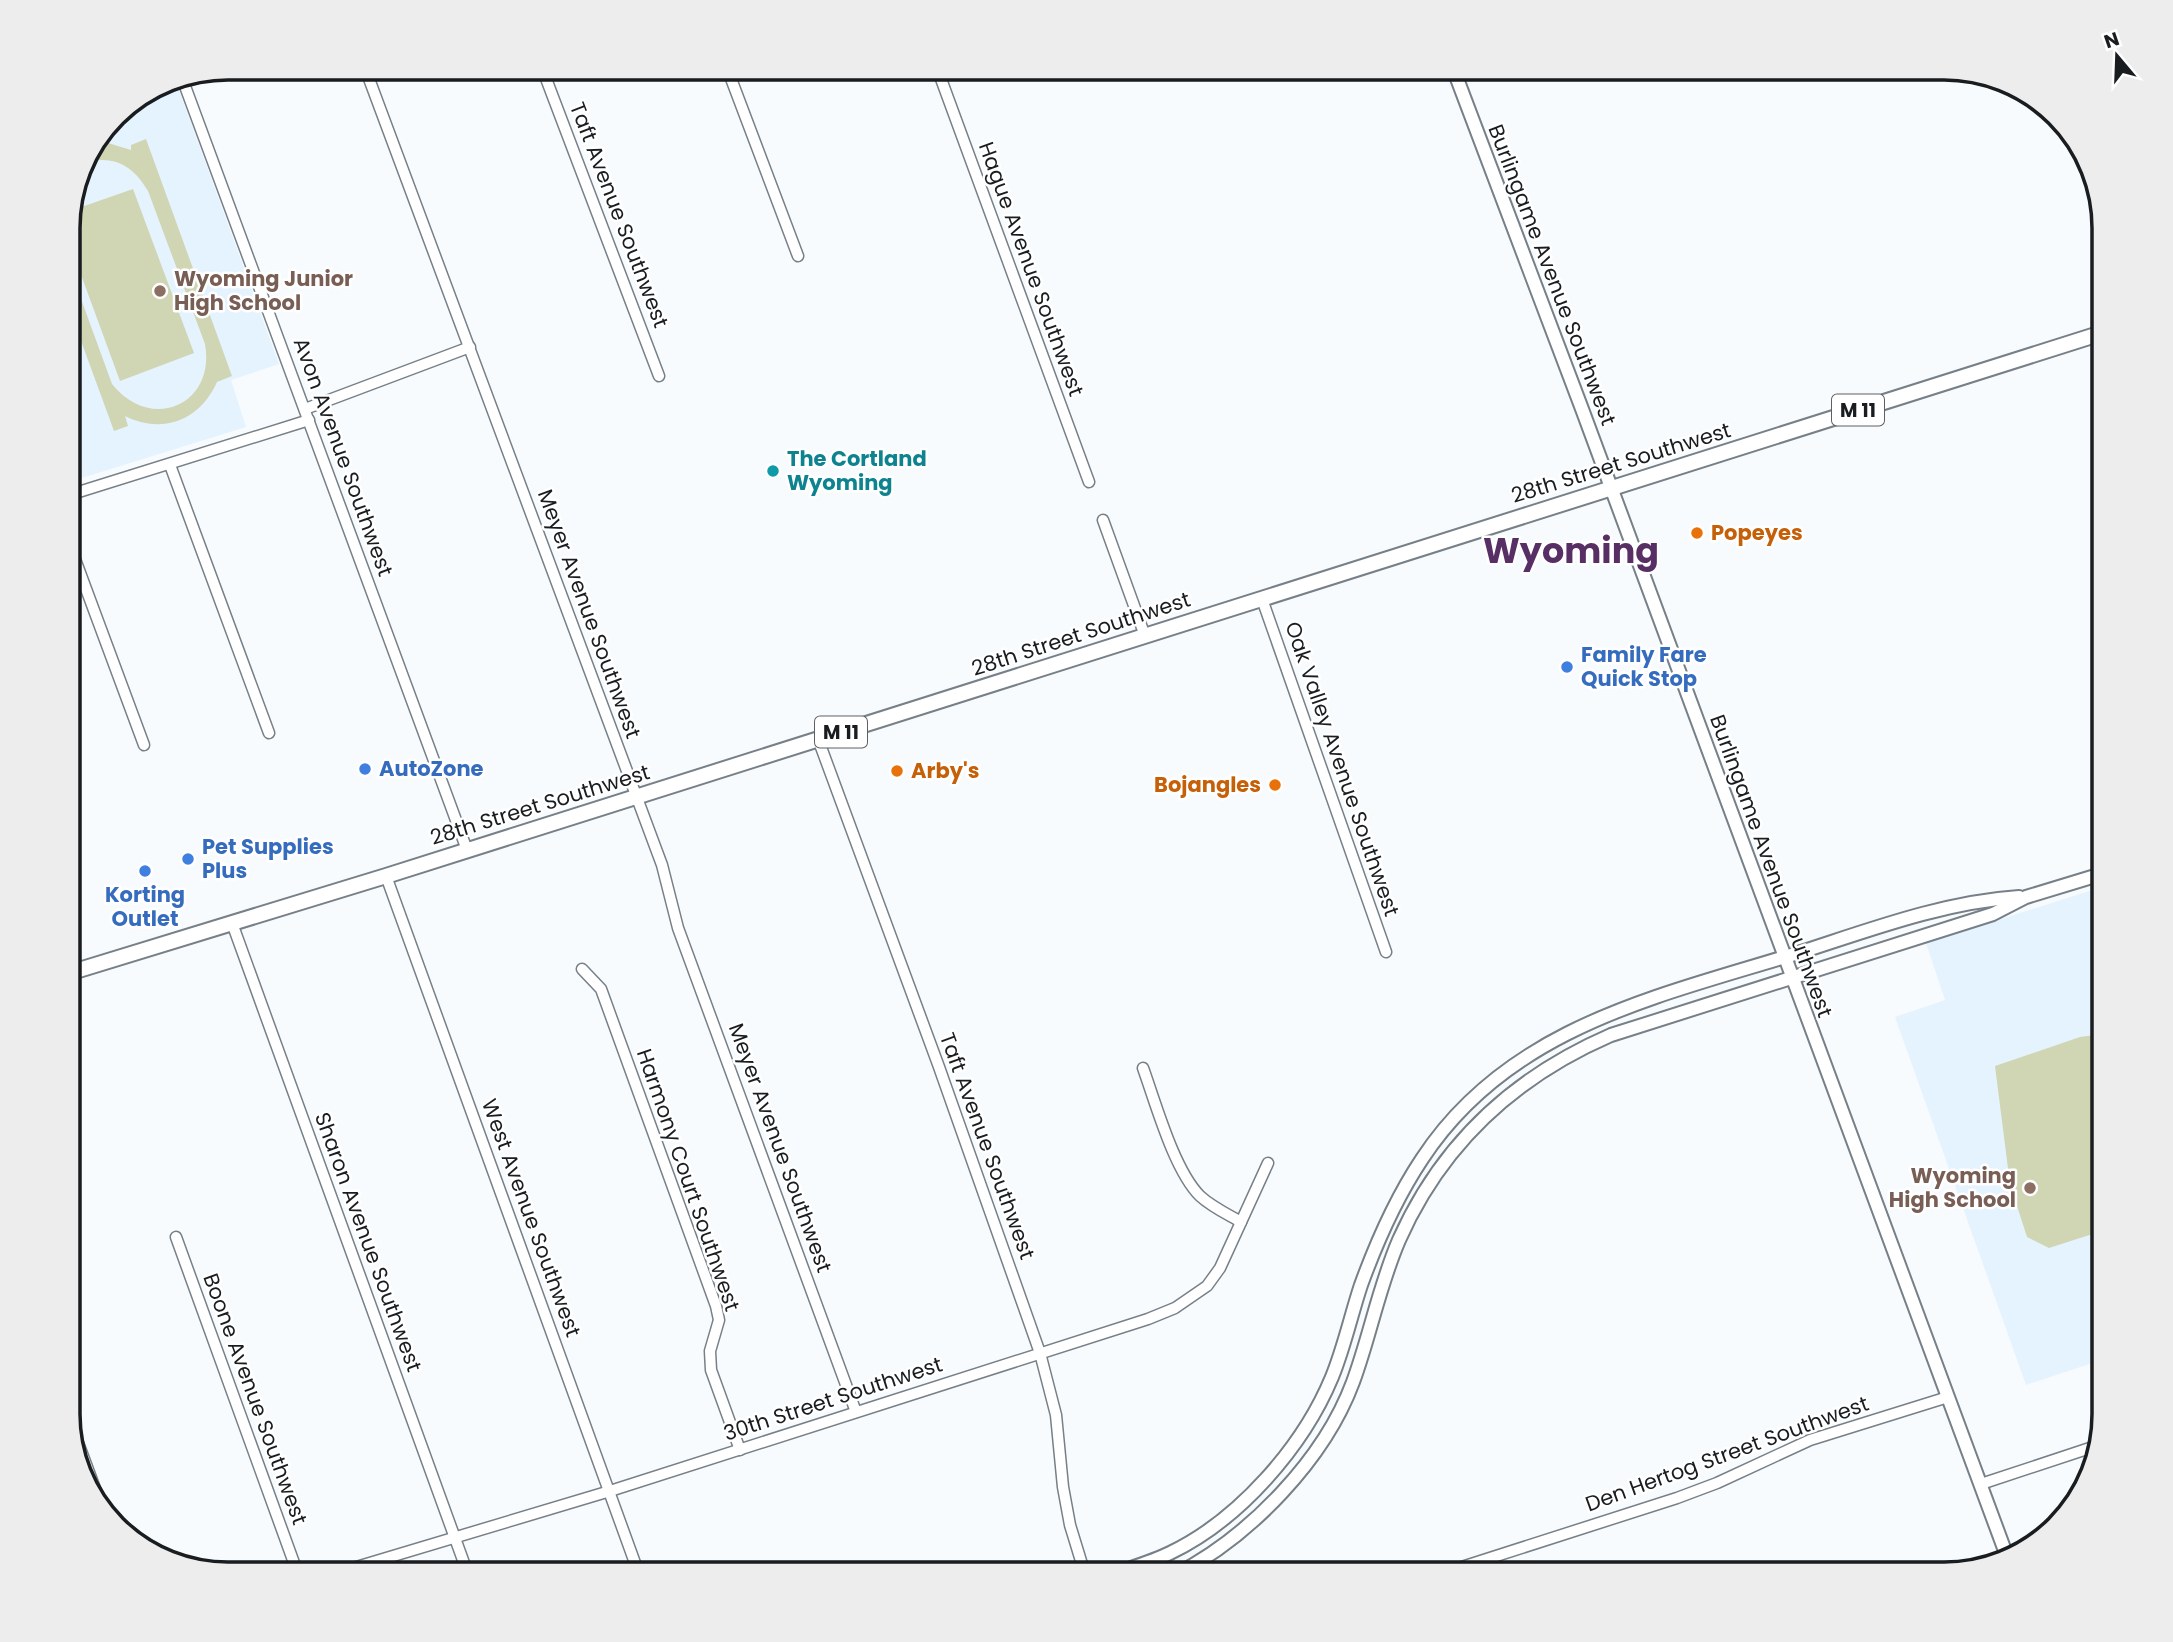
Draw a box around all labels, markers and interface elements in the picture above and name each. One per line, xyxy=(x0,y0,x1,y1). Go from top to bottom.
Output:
north arrow xyxy=(2082,21,2152,91)
text: N xyxy=(2100,25,2123,55)
street label: Taft Avenue Southwest xyxy=(563,98,676,332)
street label: Burlingame Avenue Southwest xyxy=(1482,120,1623,429)
street label: Hague Avenue Southwest xyxy=(972,138,1091,400)
place label: Wyoming Junior High School xyxy=(174,264,353,317)
marker: Wyoming Junior High School xyxy=(152,283,168,299)
street label: Avon Avenue Southwest xyxy=(287,333,400,580)
road number: M 11 xyxy=(1832,394,1884,426)
street label: 28th Street Southwest xyxy=(1507,415,1734,510)
place label: The Cortland Wyoming xyxy=(787,444,927,497)
marker: The Cortland Wyoming xyxy=(765,463,781,479)
street label: Meyer Avenue Southwest xyxy=(531,485,648,742)
place label: Popeyes xyxy=(1711,518,1803,547)
marker: Popeyes xyxy=(1689,525,1705,541)
district label: Wyoming xyxy=(1483,526,1659,575)
street label: 28th Street Southwest xyxy=(968,584,1194,683)
street label: Oak Valley Avenue Southwest xyxy=(1278,618,1407,920)
place label: Family Fare Quick Stop xyxy=(1581,640,1707,693)
marker: Family Fare Quick Stop xyxy=(1559,659,1575,675)
street label: Burlingame Avenue Southwest xyxy=(1703,710,1840,1021)
road number: M 11 xyxy=(815,716,867,748)
place label: AutoZone xyxy=(379,754,484,783)
place label: Arby's xyxy=(911,756,979,785)
street label: 28th Street Southwest xyxy=(426,757,653,852)
marker: AutoZone xyxy=(357,761,373,777)
marker: Arby's xyxy=(889,763,905,779)
place label: Bojangles xyxy=(1154,770,1261,799)
marker: Bojangles xyxy=(1267,777,1283,793)
place label: Pet Supplies Plus xyxy=(202,832,334,885)
marker: Pet Supplies Plus xyxy=(180,851,196,867)
marker: Korting Outlet xyxy=(137,863,153,879)
place label: Korting Outlet xyxy=(105,880,185,933)
street label: Meyer Avenue Southwest xyxy=(722,1019,839,1276)
street label: Taft Avenue Southwest xyxy=(933,1028,1042,1263)
street label: Harmony Court Southwest xyxy=(630,1045,747,1315)
street label: West Avenue Southwest xyxy=(475,1095,588,1341)
street label: Sharon Avenue Southwest xyxy=(308,1108,429,1375)
place label: Wyoming High School xyxy=(1889,1161,2016,1214)
marker: Wyoming High School xyxy=(2022,1180,2038,1196)
street label: Boone Avenue Southwest xyxy=(196,1269,314,1528)
street label: 30th Street Southwest xyxy=(720,1349,946,1448)
street label: Den Hertog Street Southwest xyxy=(1581,1389,1872,1518)

